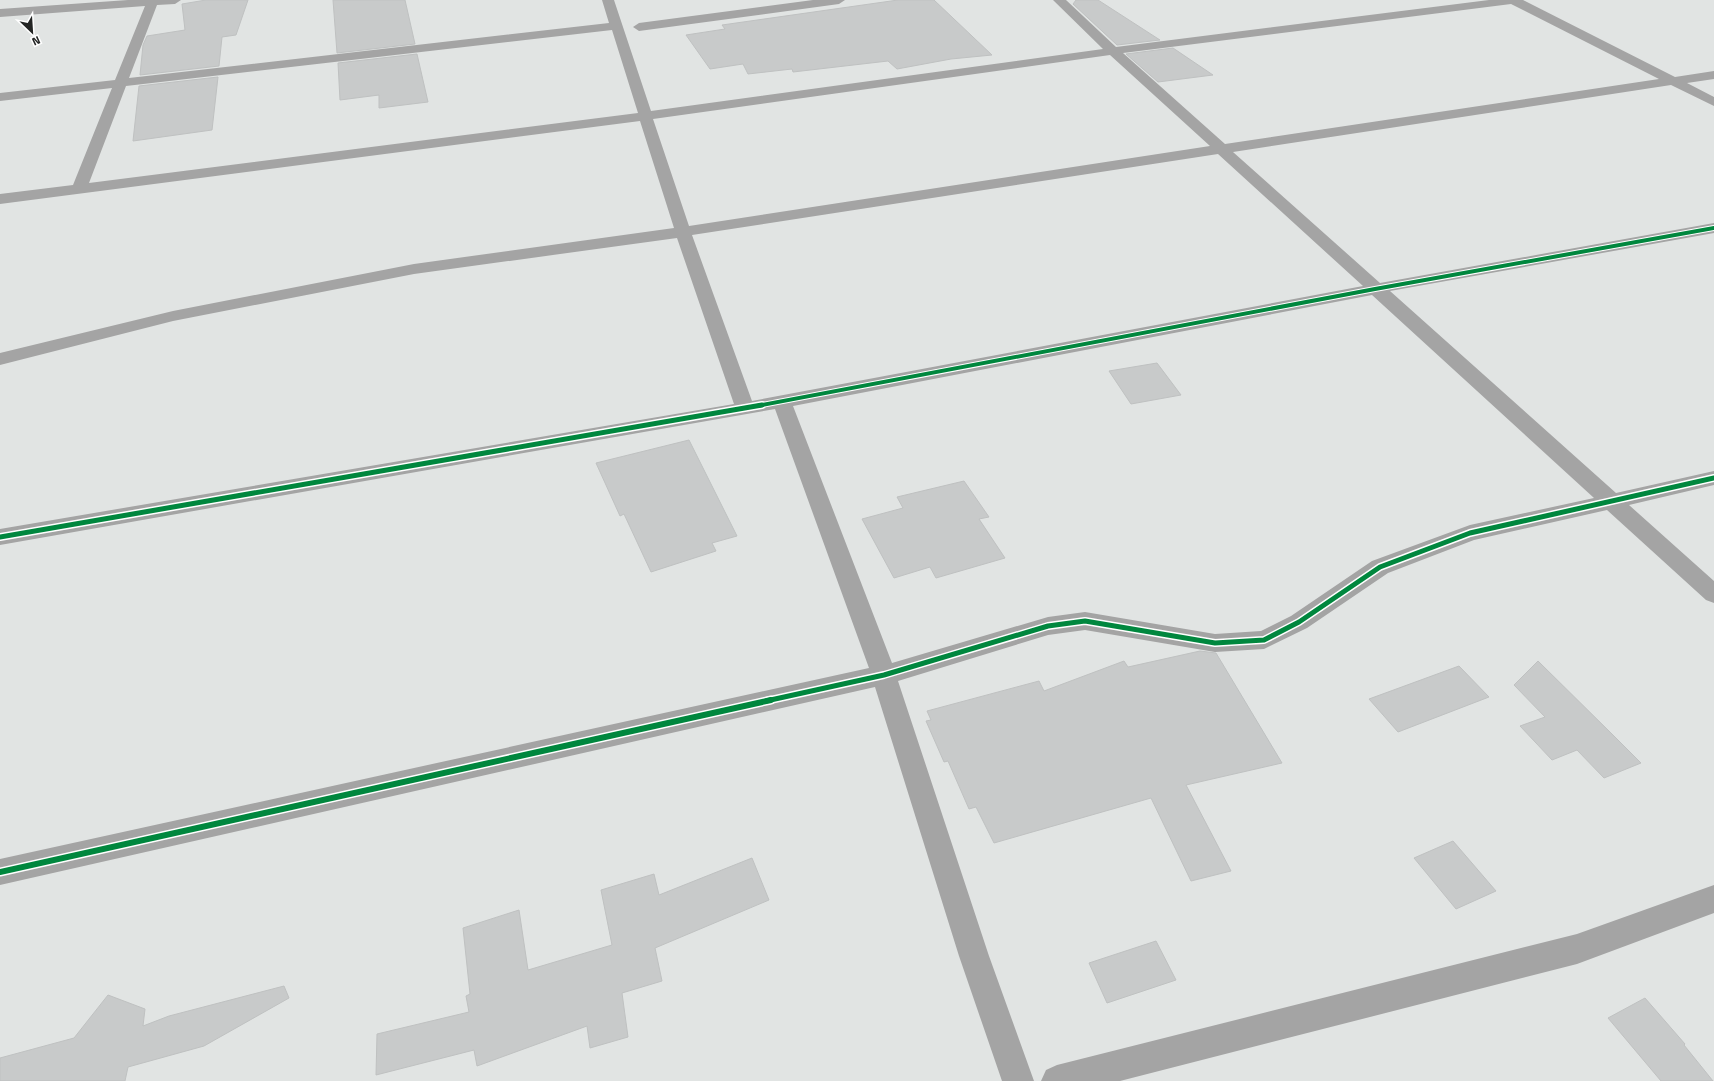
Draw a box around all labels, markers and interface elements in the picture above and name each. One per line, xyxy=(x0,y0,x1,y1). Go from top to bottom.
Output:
north arrow xyxy=(12,12,52,52)
text: N xyxy=(29,32,43,50)

